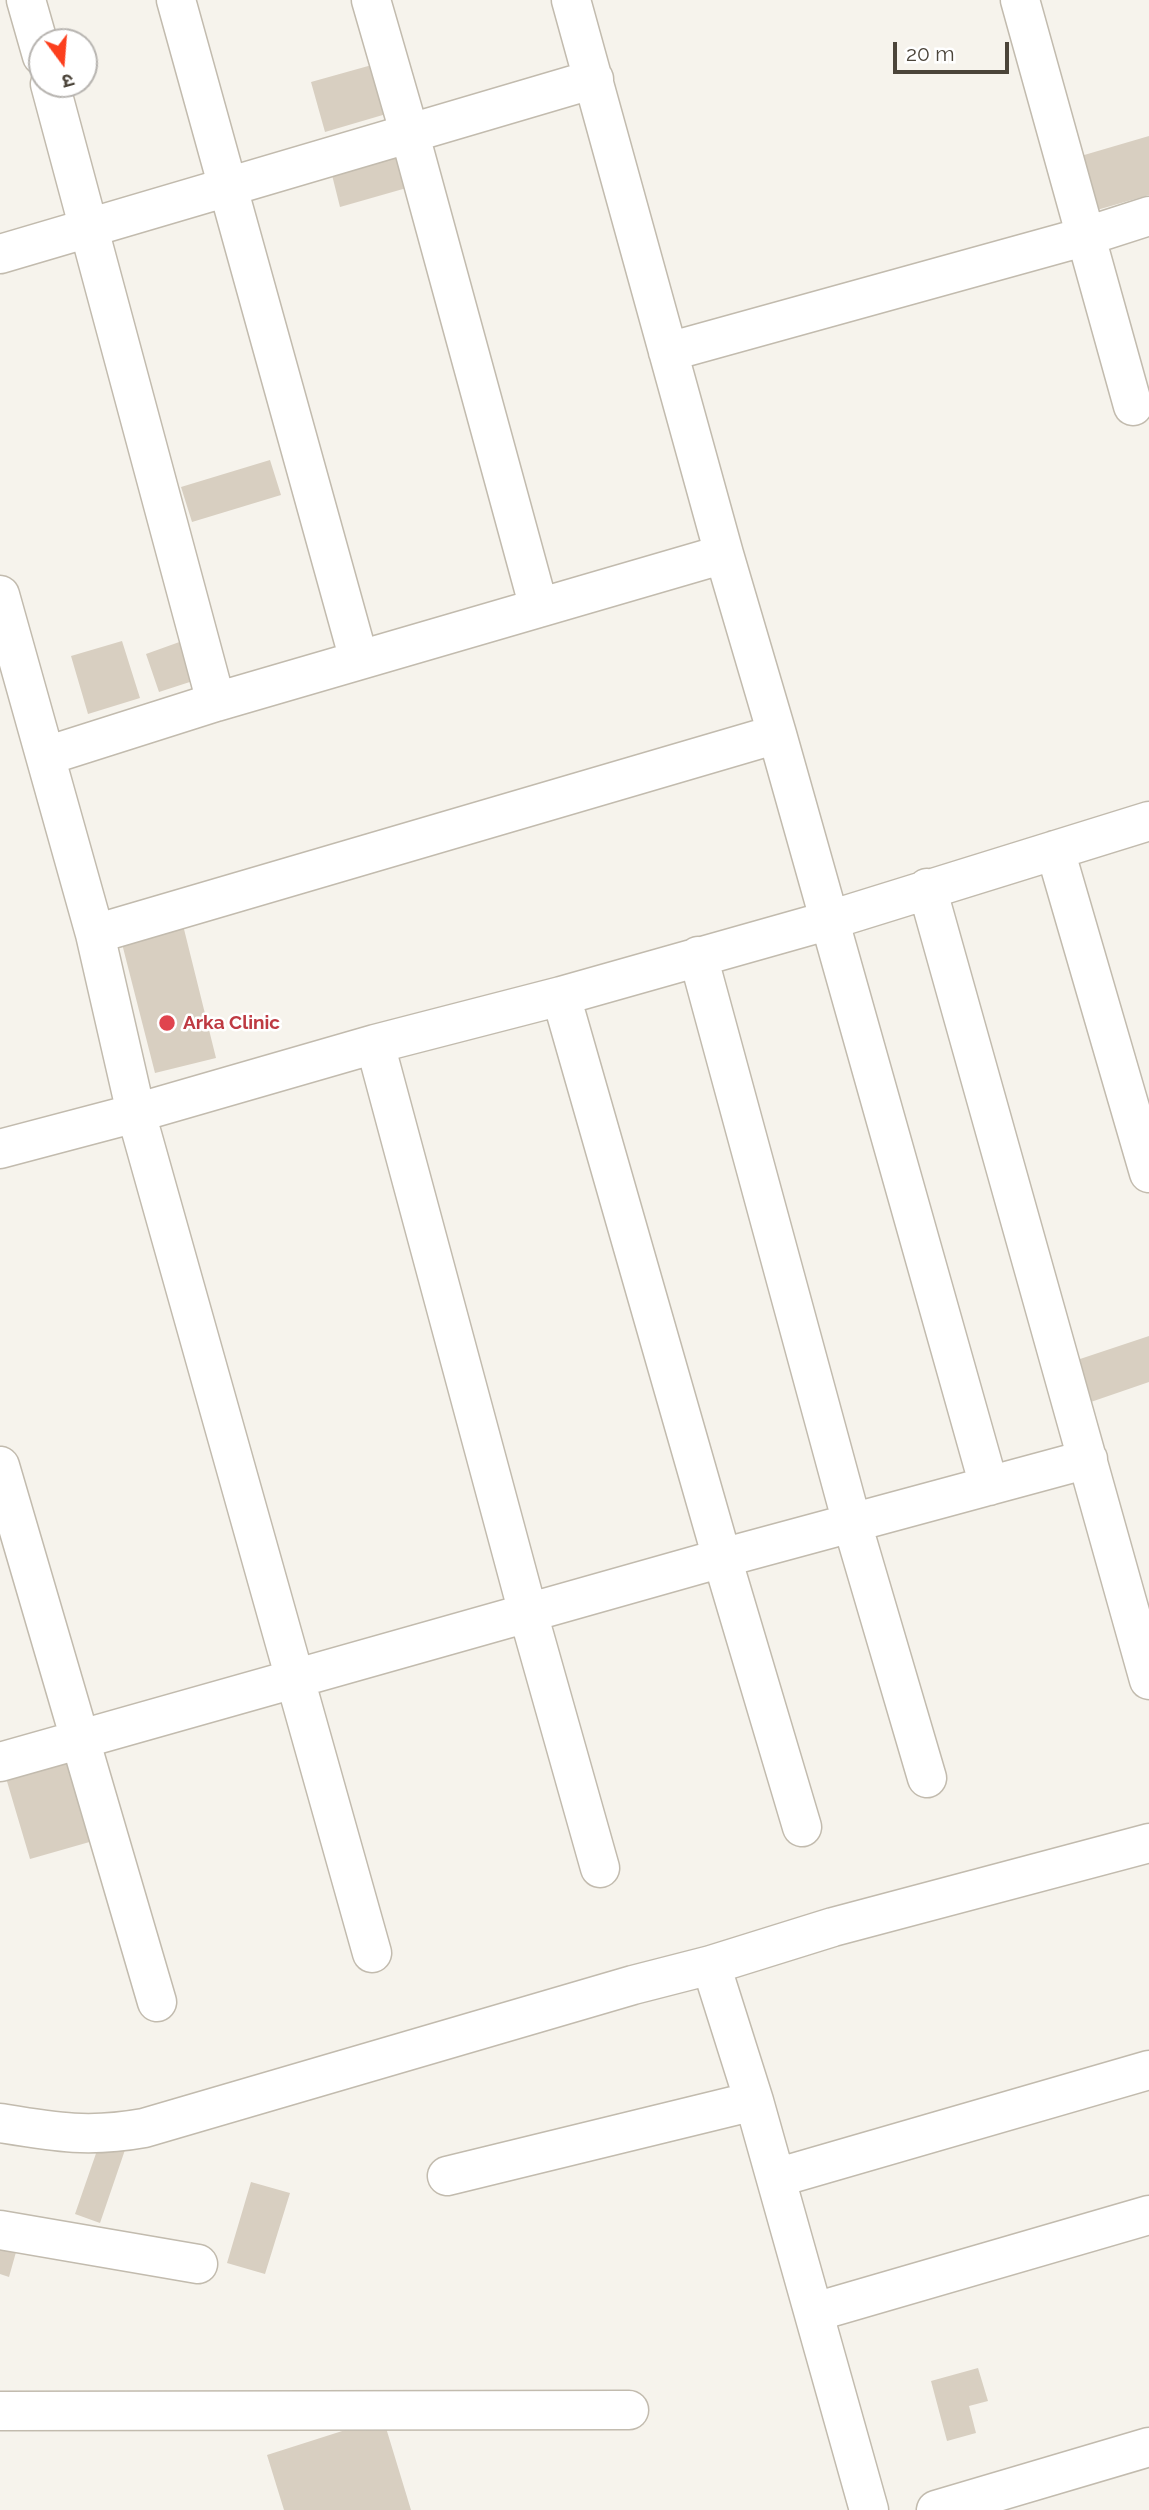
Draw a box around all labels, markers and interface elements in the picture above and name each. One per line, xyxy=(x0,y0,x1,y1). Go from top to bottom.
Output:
north arrow xyxy=(28,28,98,98)
scale bar xyxy=(897,28,1012,72)
text: 20 m xyxy=(906,41,954,66)
text: उ xyxy=(60,69,77,93)
place label: Arka Clinic xyxy=(183,1012,280,1034)
marker: Arka Clinic xyxy=(157,1013,177,1033)

